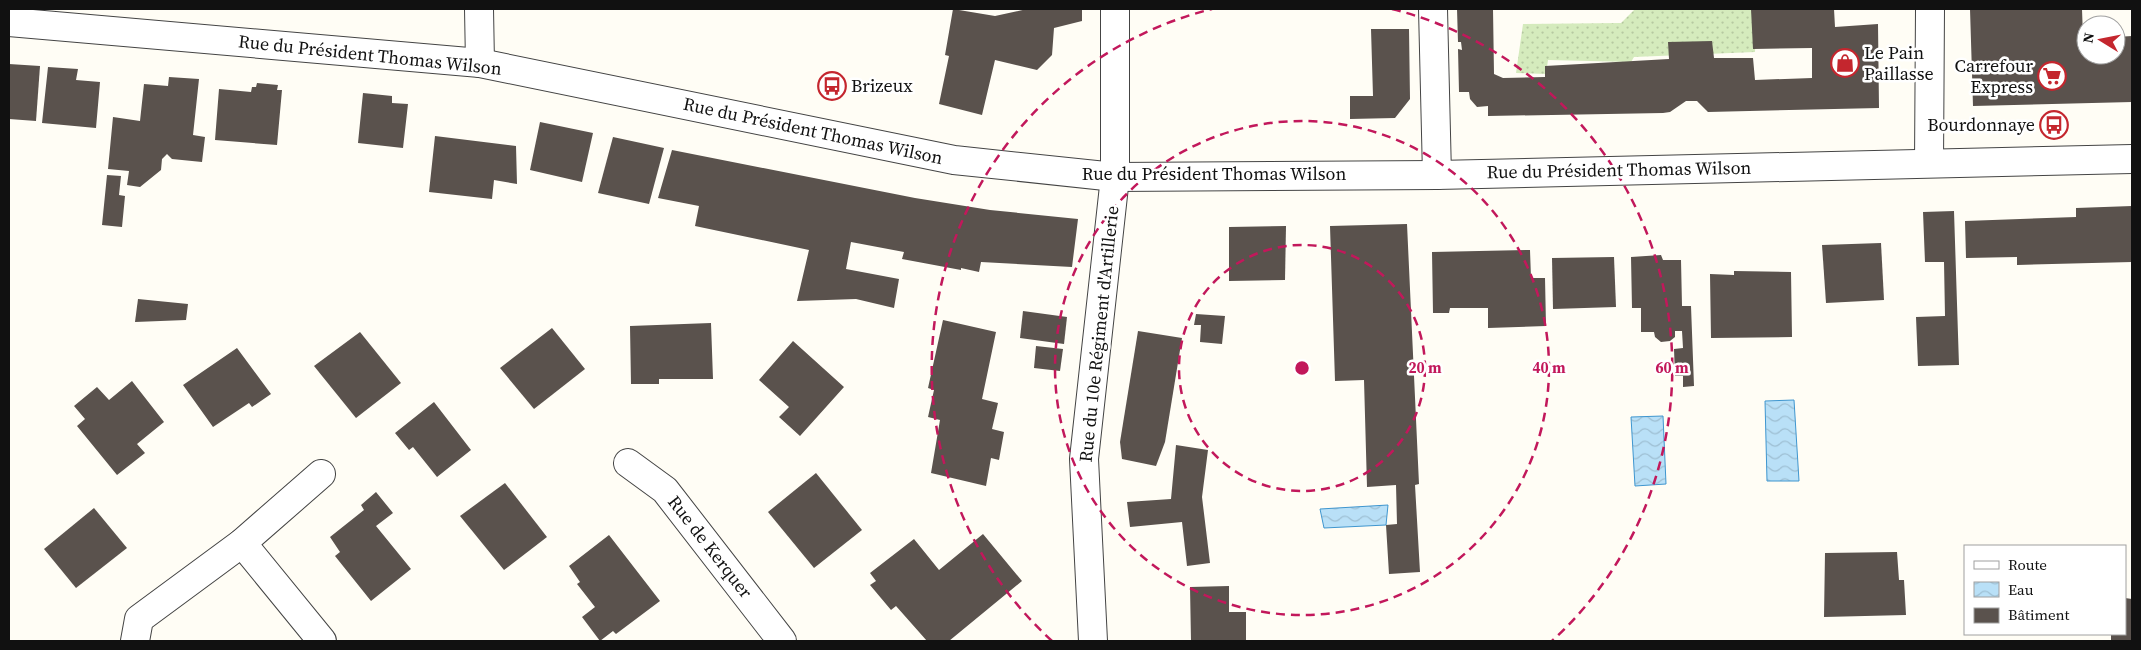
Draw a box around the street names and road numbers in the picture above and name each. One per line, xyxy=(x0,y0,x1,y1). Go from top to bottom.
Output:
street label: Rue du Président Thomas Wilson xyxy=(237,28,503,81)
street label: Rue du Président Thomas Wilson xyxy=(681,91,945,170)
street label: Rue du Président Thomas Wilson xyxy=(1486,155,1752,184)
street label: Rue du Président Thomas Wilson xyxy=(1082,161,1346,186)
street label: Rue du 10e Régiment d'Artillerie xyxy=(1073,204,1124,463)
street label: Rue de Kerquer xyxy=(662,490,759,604)

